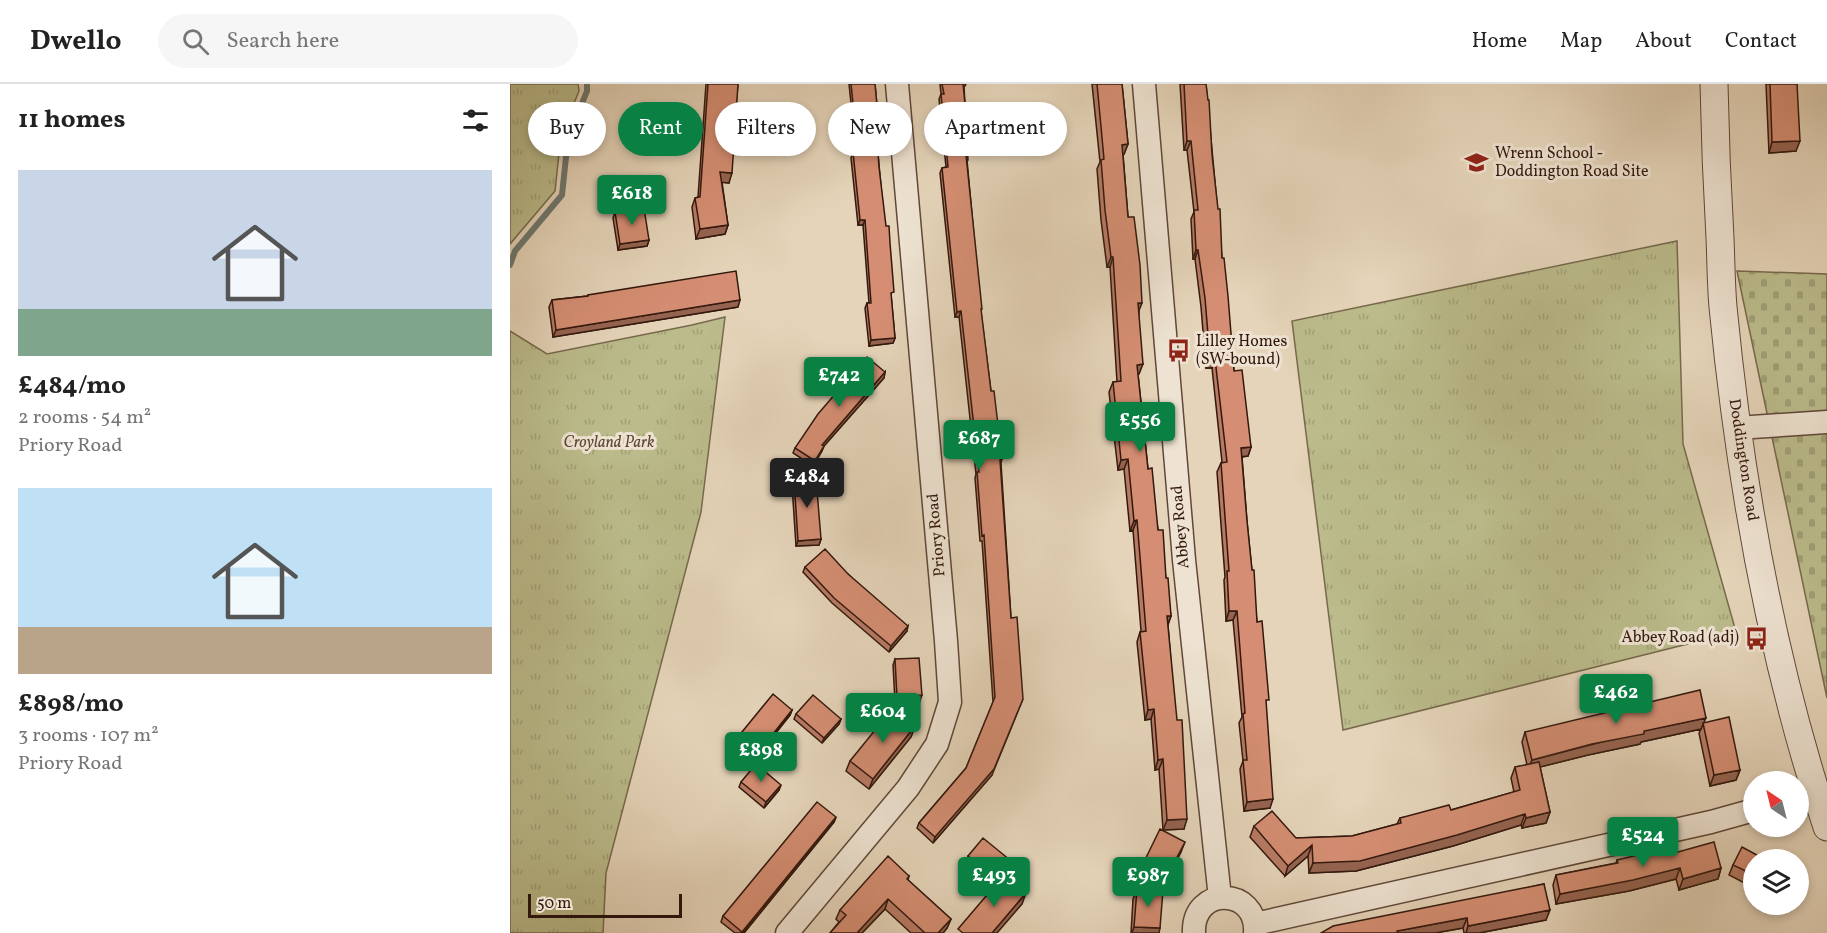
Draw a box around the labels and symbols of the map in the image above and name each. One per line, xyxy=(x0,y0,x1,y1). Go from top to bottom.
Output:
place label: Wrenn School - Doddington Road Site xyxy=(1495,143,1649,183)
school or university icon: Wrenn School - Doddington Road Site xyxy=(1464,150,1490,176)
pin: £618 xyxy=(596,175,668,226)
place label: Lilley Homes (SW-bound) xyxy=(1196,331,1287,371)
bus stop icon: Lilley Homes (SW-bound) xyxy=(1165,338,1191,364)
pin: £742 xyxy=(803,357,875,408)
street label: Doddington Road xyxy=(1722,397,1764,523)
pin: £556 xyxy=(1104,402,1176,453)
pin: £687 xyxy=(943,420,1015,471)
park label: Croyland Park xyxy=(564,432,655,454)
pin: £484 xyxy=(771,458,843,509)
street label: Abbey Road xyxy=(1166,484,1196,570)
street label: Priory Road xyxy=(922,492,952,578)
bus stop icon: Abbey Road (adj) xyxy=(1744,625,1770,651)
place label: Abbey Road (adj) xyxy=(1621,627,1739,649)
pin: £462 xyxy=(1580,674,1652,725)
pin: £604 xyxy=(847,693,919,744)
pin: £898 xyxy=(725,732,797,783)
north arrow xyxy=(1743,771,1809,837)
pin: £524 xyxy=(1607,817,1679,868)
pin: £493 xyxy=(958,857,1030,908)
pin: £987 xyxy=(1112,857,1184,908)
scale bar xyxy=(528,891,682,918)

